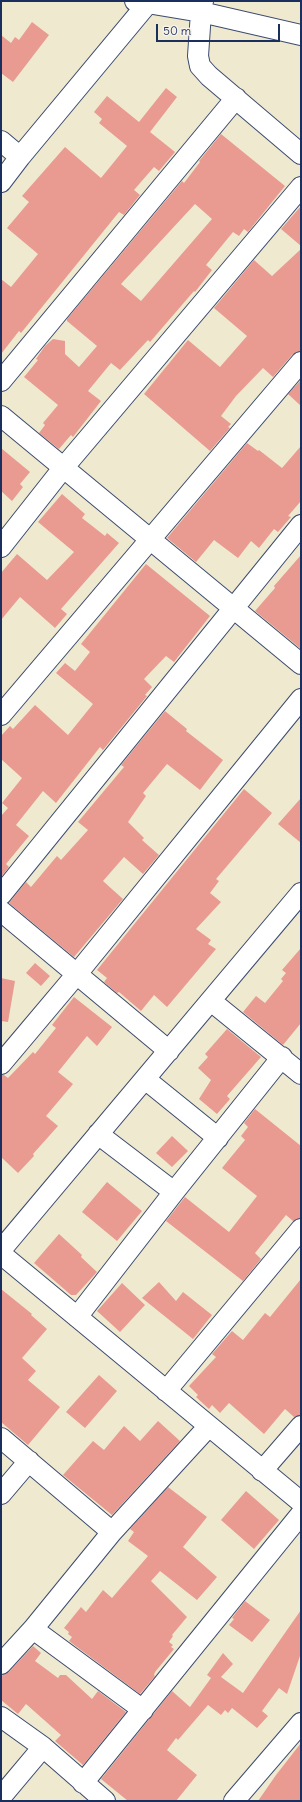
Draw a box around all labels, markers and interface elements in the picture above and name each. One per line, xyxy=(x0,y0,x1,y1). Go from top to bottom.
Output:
scale bar xyxy=(158,16,282,42)
text: 50 m xyxy=(163,23,191,38)

